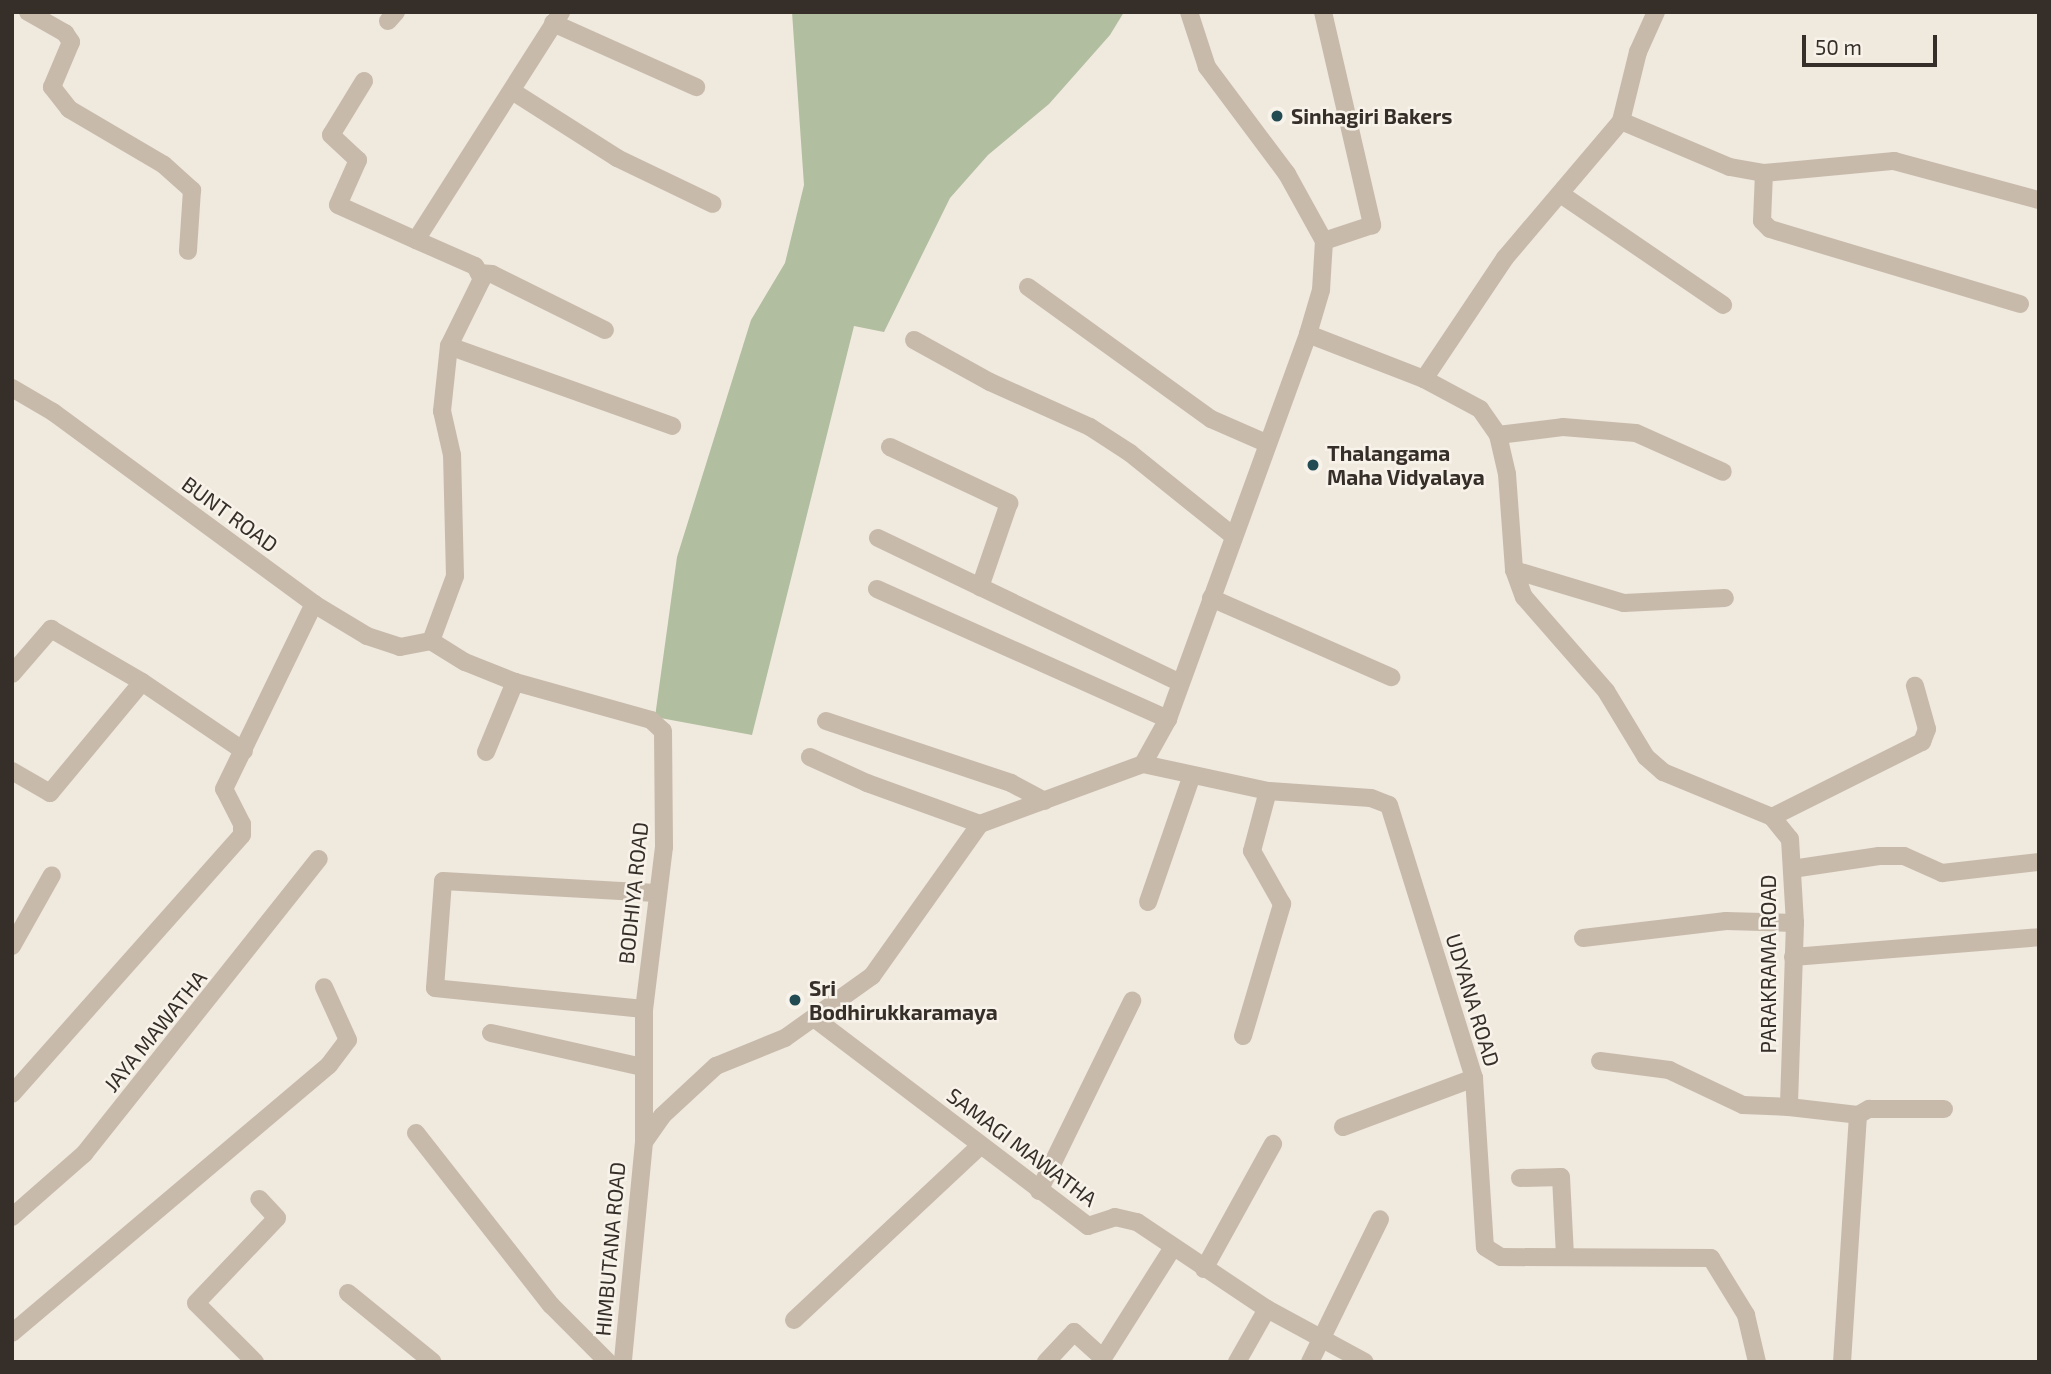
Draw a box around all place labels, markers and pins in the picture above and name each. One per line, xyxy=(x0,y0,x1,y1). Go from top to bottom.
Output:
place label: Sinhagiri Bakers xyxy=(1291,103,1452,129)
marker: Sinhagiri Bakers xyxy=(1269,108,1285,124)
place label: Thalangama Maha Vidyalaya xyxy=(1327,440,1485,490)
marker: Thalangama Maha Vidyalaya xyxy=(1305,457,1321,473)
place label: Sri Bodhirukkaramaya xyxy=(809,975,998,1025)
marker: Sri Bodhirukkaramaya xyxy=(787,992,803,1008)

